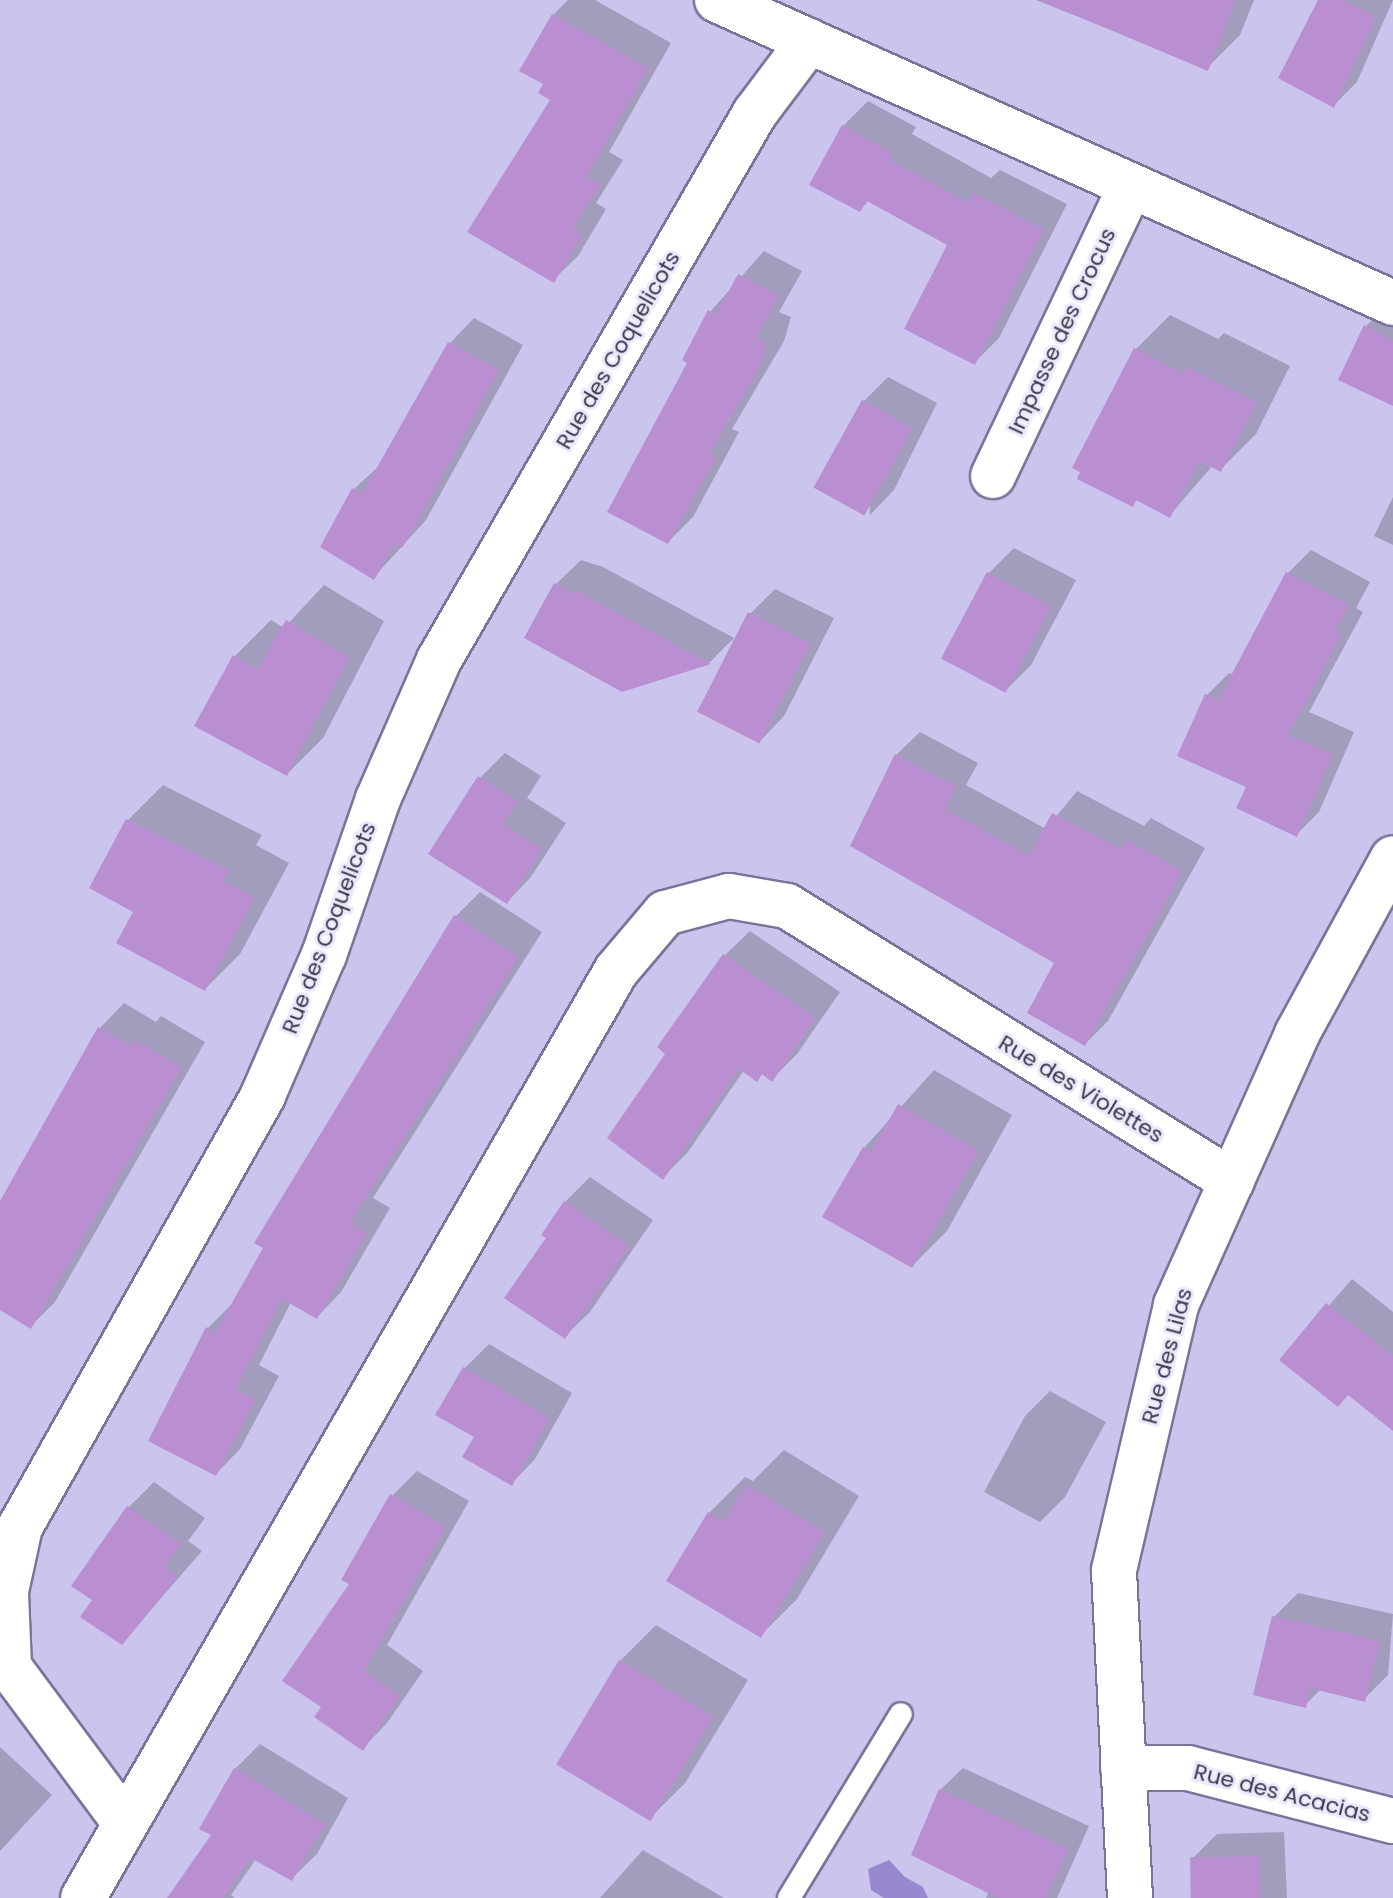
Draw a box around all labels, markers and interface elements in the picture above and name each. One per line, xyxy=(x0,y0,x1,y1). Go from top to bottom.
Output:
street label: Impasse des Crocus xyxy=(1003,224,1121,438)
street label: Rue des Coquelicots xyxy=(551,246,685,454)
street label: Rue des Coquelicots xyxy=(276,819,382,1037)
street label: Rue des Violettes xyxy=(994,1029,1168,1149)
street label: Rue des Lilas xyxy=(1136,1285,1198,1427)
street label: Rue des Acacias xyxy=(1191,1758,1373,1828)

